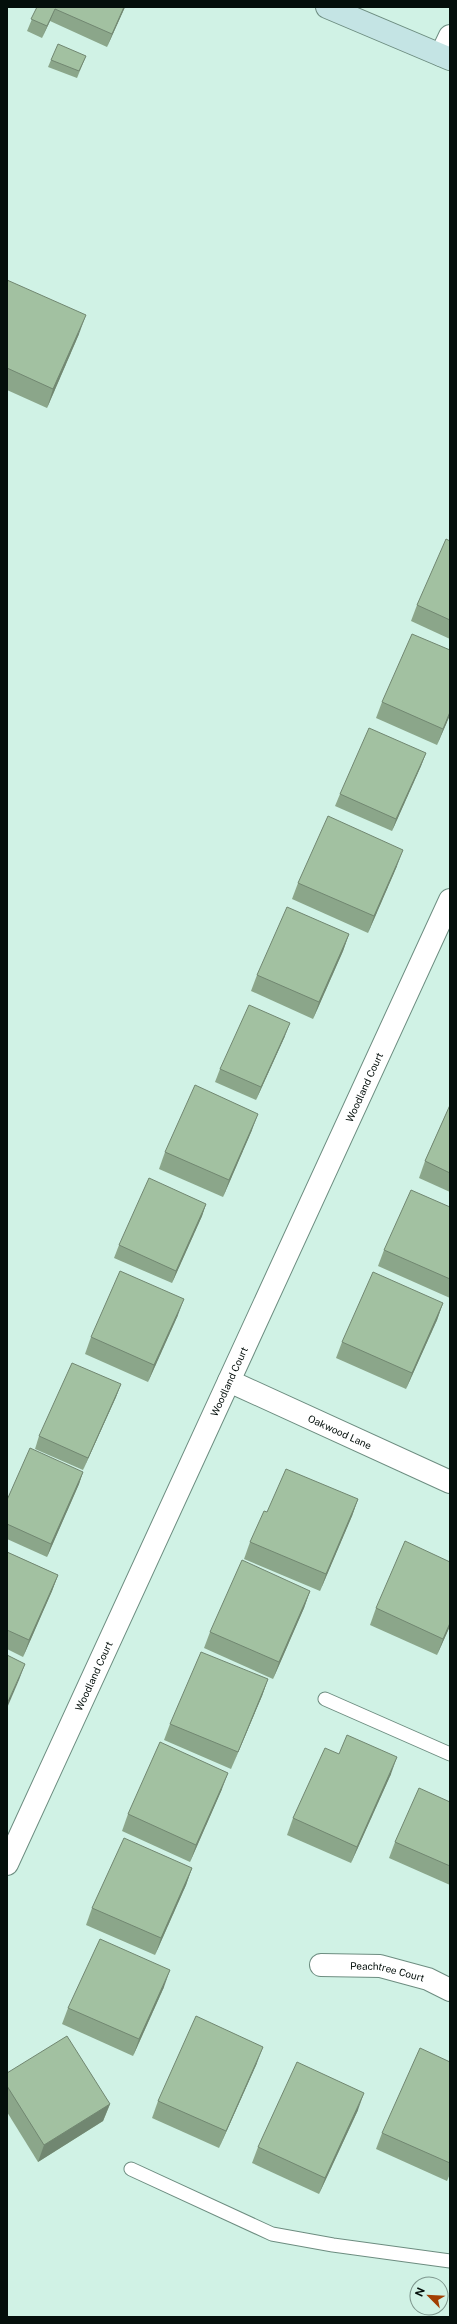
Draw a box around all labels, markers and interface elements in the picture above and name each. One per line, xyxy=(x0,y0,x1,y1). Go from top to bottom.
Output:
street label: Woodland Court xyxy=(343,1050,385,1124)
street label: Woodland Court xyxy=(208,1345,250,1418)
street label: Oakwood Lane xyxy=(306,1412,374,1452)
street label: Woodland Court xyxy=(72,1639,115,1713)
street label: Peachtree Court xyxy=(350,1959,426,1984)
north arrow xyxy=(409,2276,449,2316)
text: N xyxy=(413,2286,427,2298)

